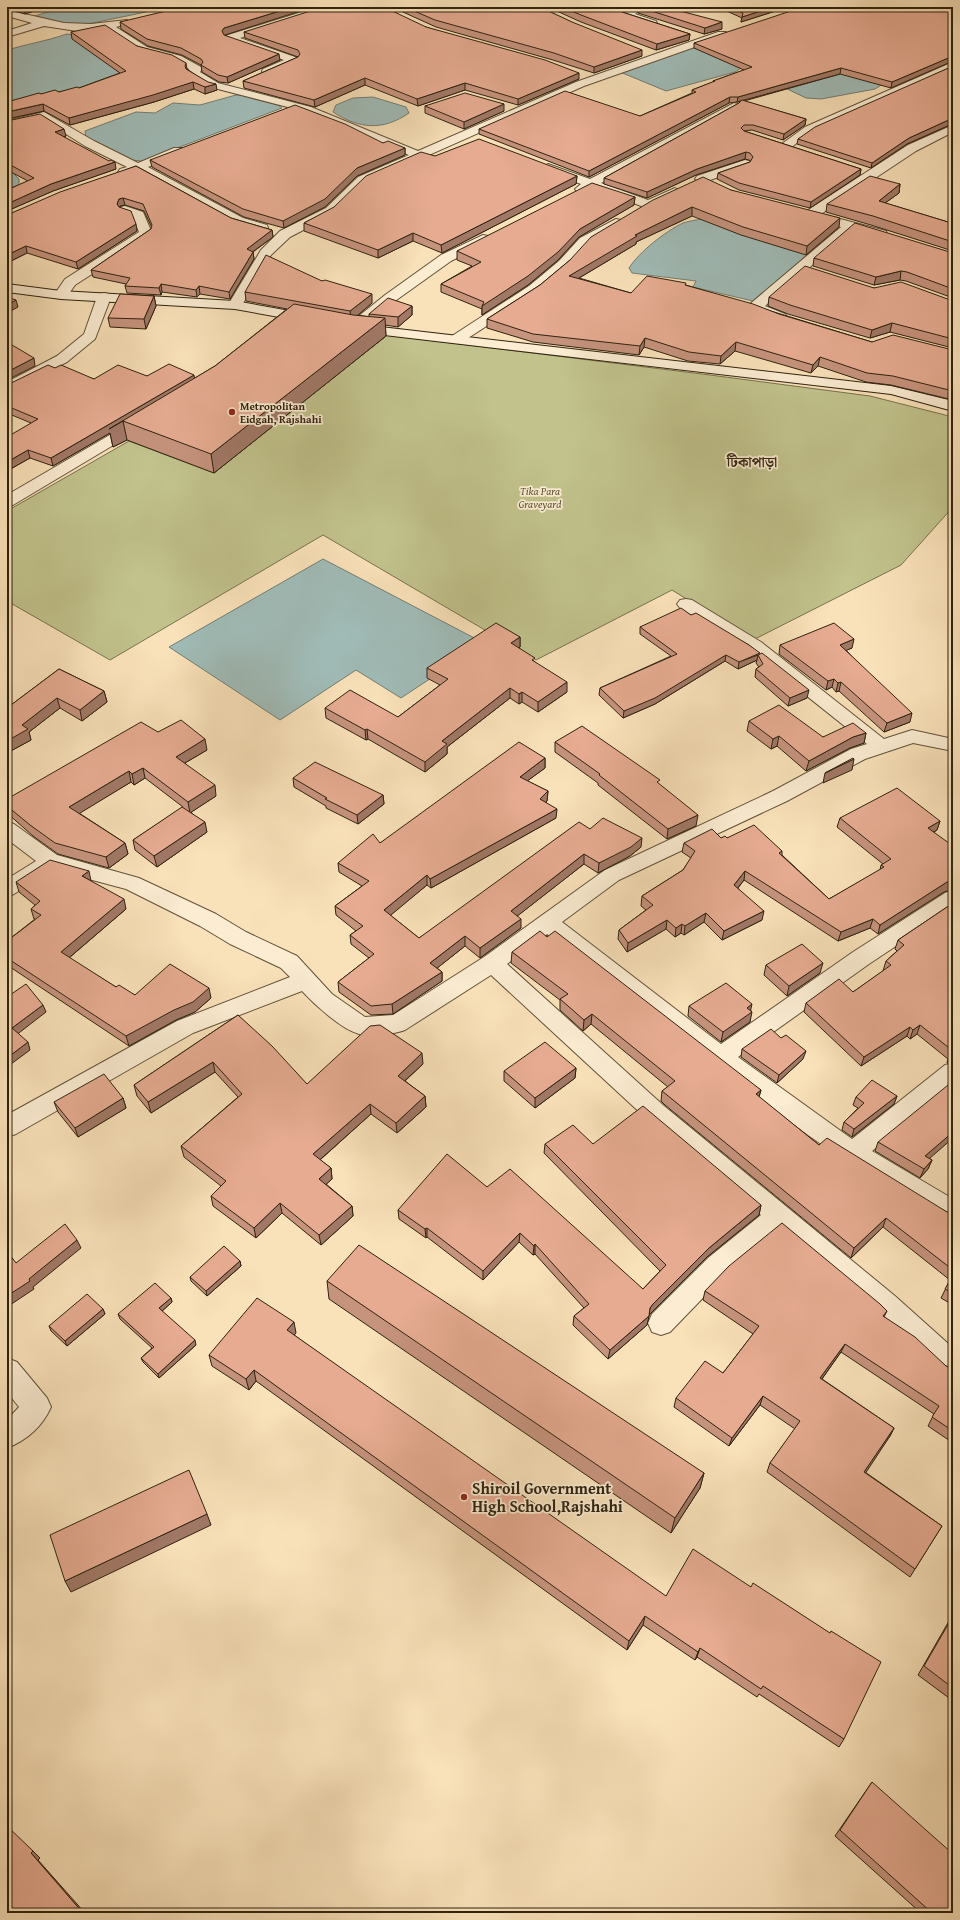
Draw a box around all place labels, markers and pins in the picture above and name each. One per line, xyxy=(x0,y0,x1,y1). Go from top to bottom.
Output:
place label: Metropolitan Eidgah, Rajshahi xyxy=(240,398,322,427)
marker: Metropolitan Eidgah, Rajshahi xyxy=(227,407,237,417)
place label: Shiroil Government High School,Rajshahi xyxy=(472,1476,623,1518)
marker: Shiroil Government High School,Rajshahi xyxy=(459,1492,469,1502)

